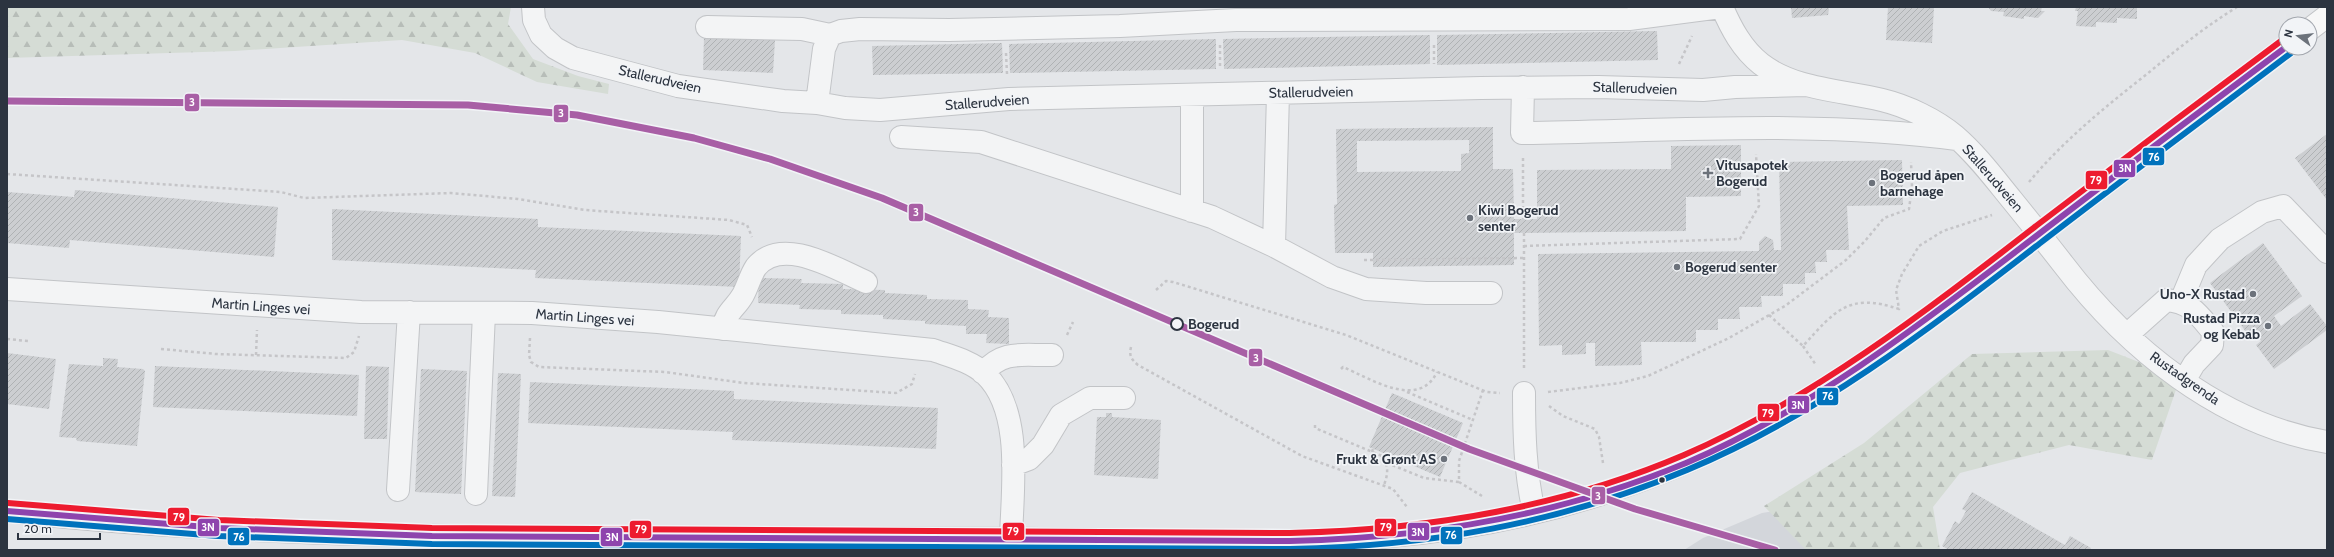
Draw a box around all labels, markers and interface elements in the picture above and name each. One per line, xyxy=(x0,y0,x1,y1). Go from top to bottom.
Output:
north arrow xyxy=(2278,16,2318,56)
text: N xyxy=(2281,28,2296,39)
street label: Stallerudveien xyxy=(617,61,703,97)
street label: Stallerudveien xyxy=(1592,78,1678,98)
street label: Stallerudveien xyxy=(1269,82,1354,102)
street label: Stallerudveien xyxy=(944,90,1030,114)
line badge: 3 xyxy=(184,93,200,112)
text: 3 xyxy=(189,95,195,109)
line badge: 3 xyxy=(553,104,569,123)
text: 3 xyxy=(558,106,564,120)
street label: Stallerudveien xyxy=(1958,140,2028,216)
line badge: 76 xyxy=(2142,147,2165,166)
text: 76 xyxy=(2148,150,2160,164)
place label: Vitusapotek Bogerud xyxy=(1716,156,1788,190)
line badge: 3N xyxy=(2113,159,2136,178)
text: 3N xyxy=(2118,161,2132,175)
place label: Bogerud åpen barnehage xyxy=(1880,166,1964,200)
marker: Vitusapotek Bogerud xyxy=(1703,168,1713,178)
line badge: 79 xyxy=(2085,170,2108,190)
text: 79 xyxy=(2090,173,2102,187)
marker: Bogerud åpen barnehage xyxy=(1867,178,1877,188)
place label: Kiwi Bogerud senter xyxy=(1478,201,1558,235)
line badge: 3 xyxy=(908,203,924,222)
text: 3 xyxy=(913,205,919,219)
marker: Kiwi Bogerud senter xyxy=(1465,213,1475,223)
place label: Bogerud senter xyxy=(1685,258,1777,276)
marker: Bogerud senter xyxy=(1672,262,1682,272)
place label: Uno-X Rustad xyxy=(2160,285,2245,303)
marker: Uno-X Rustad xyxy=(2248,289,2258,299)
street label: Martin Linges vei xyxy=(211,294,311,318)
street label: Martin Linges vei xyxy=(535,305,635,329)
place label: Rustad Pizza og Kebab xyxy=(2183,309,2260,343)
place label: Bogerud xyxy=(1188,315,1239,333)
marker: Bogerud xyxy=(1170,317,1184,331)
marker: Rustad Pizza og Kebab xyxy=(2263,321,2273,331)
street label: Rustadgrenda xyxy=(2147,347,2224,409)
line badge: 3 xyxy=(1248,348,1263,367)
text: 3 xyxy=(1253,351,1259,365)
line badge: 76 xyxy=(1816,387,1839,406)
text: 76 xyxy=(1822,389,1834,403)
line badge: 3N xyxy=(1787,395,1810,414)
text: 3N xyxy=(1791,398,1805,412)
line badge: 79 xyxy=(1757,403,1780,422)
text: 79 xyxy=(1762,406,1774,420)
place label: Frukt & Grønt AS xyxy=(1336,450,1436,468)
marker: Frukt & Grønt AS xyxy=(1439,454,1449,464)
unlabelled marker xyxy=(1657,475,1667,485)
line badge: 3 xyxy=(1591,486,1606,505)
text: 3 xyxy=(1595,489,1601,503)
line badge: 79 xyxy=(167,507,190,526)
text: 79 xyxy=(173,510,185,524)
scale bar xyxy=(18,515,100,541)
line badge: 3N xyxy=(197,518,220,537)
line badge: 79 xyxy=(1374,518,1397,537)
text: 3N xyxy=(201,520,215,534)
line badge: 79 xyxy=(629,520,652,539)
text: 79 xyxy=(1380,520,1392,534)
text: 20 m xyxy=(24,521,52,536)
text: 79 xyxy=(635,522,647,536)
line badge: 79 xyxy=(1002,522,1025,541)
line badge: 3N xyxy=(1407,522,1430,541)
text: 79 xyxy=(1007,524,1019,538)
text: 3N xyxy=(1411,525,1425,539)
line badge: 76 xyxy=(1440,526,1463,545)
line badge: 76 xyxy=(227,527,250,546)
line badge: 3N xyxy=(600,527,623,547)
text: 76 xyxy=(1445,528,1457,542)
text: 76 xyxy=(233,530,245,544)
text: 3N xyxy=(605,530,619,544)

